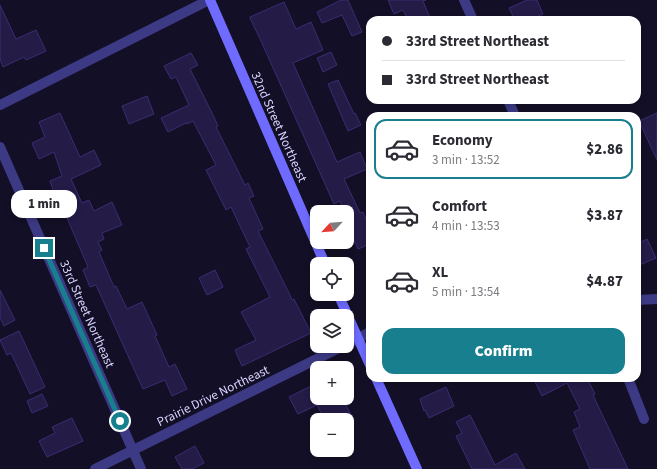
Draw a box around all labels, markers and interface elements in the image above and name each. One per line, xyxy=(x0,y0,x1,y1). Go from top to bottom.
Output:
text: 33rd Street Northeast xyxy=(406,31,549,52)
street label: 32nd Street Northeast xyxy=(247,69,312,186)
text: 33rd Street Northeast xyxy=(406,69,549,90)
text: Economy xyxy=(432,130,493,151)
icon: car xyxy=(384,131,420,167)
text: $2.86 xyxy=(586,139,623,160)
text: 3 min · 13:52 xyxy=(432,151,500,169)
callout: 1 min xyxy=(11,190,77,218)
text: 1 min xyxy=(28,195,60,213)
text: Comfort xyxy=(432,196,487,217)
icon: car xyxy=(384,197,420,233)
north arrow xyxy=(310,205,354,249)
map controls xyxy=(310,205,354,457)
text: $3.87 xyxy=(586,205,623,226)
text: 4 min · 13:53 xyxy=(432,217,500,235)
route end xyxy=(35,239,53,257)
street label: 33rd Street Northeast xyxy=(55,257,119,371)
button: locate xyxy=(310,257,354,301)
text: XL xyxy=(432,262,448,283)
icon: car xyxy=(384,263,420,299)
text: $4.87 xyxy=(586,271,623,292)
text: 5 min · 13:54 xyxy=(432,283,500,301)
button: layers xyxy=(310,309,354,353)
button: Confirm xyxy=(382,328,625,374)
street label: Prairie Drive Northeast xyxy=(154,361,273,431)
button: + xyxy=(310,361,354,405)
route start xyxy=(111,412,129,430)
button: − xyxy=(310,413,354,457)

